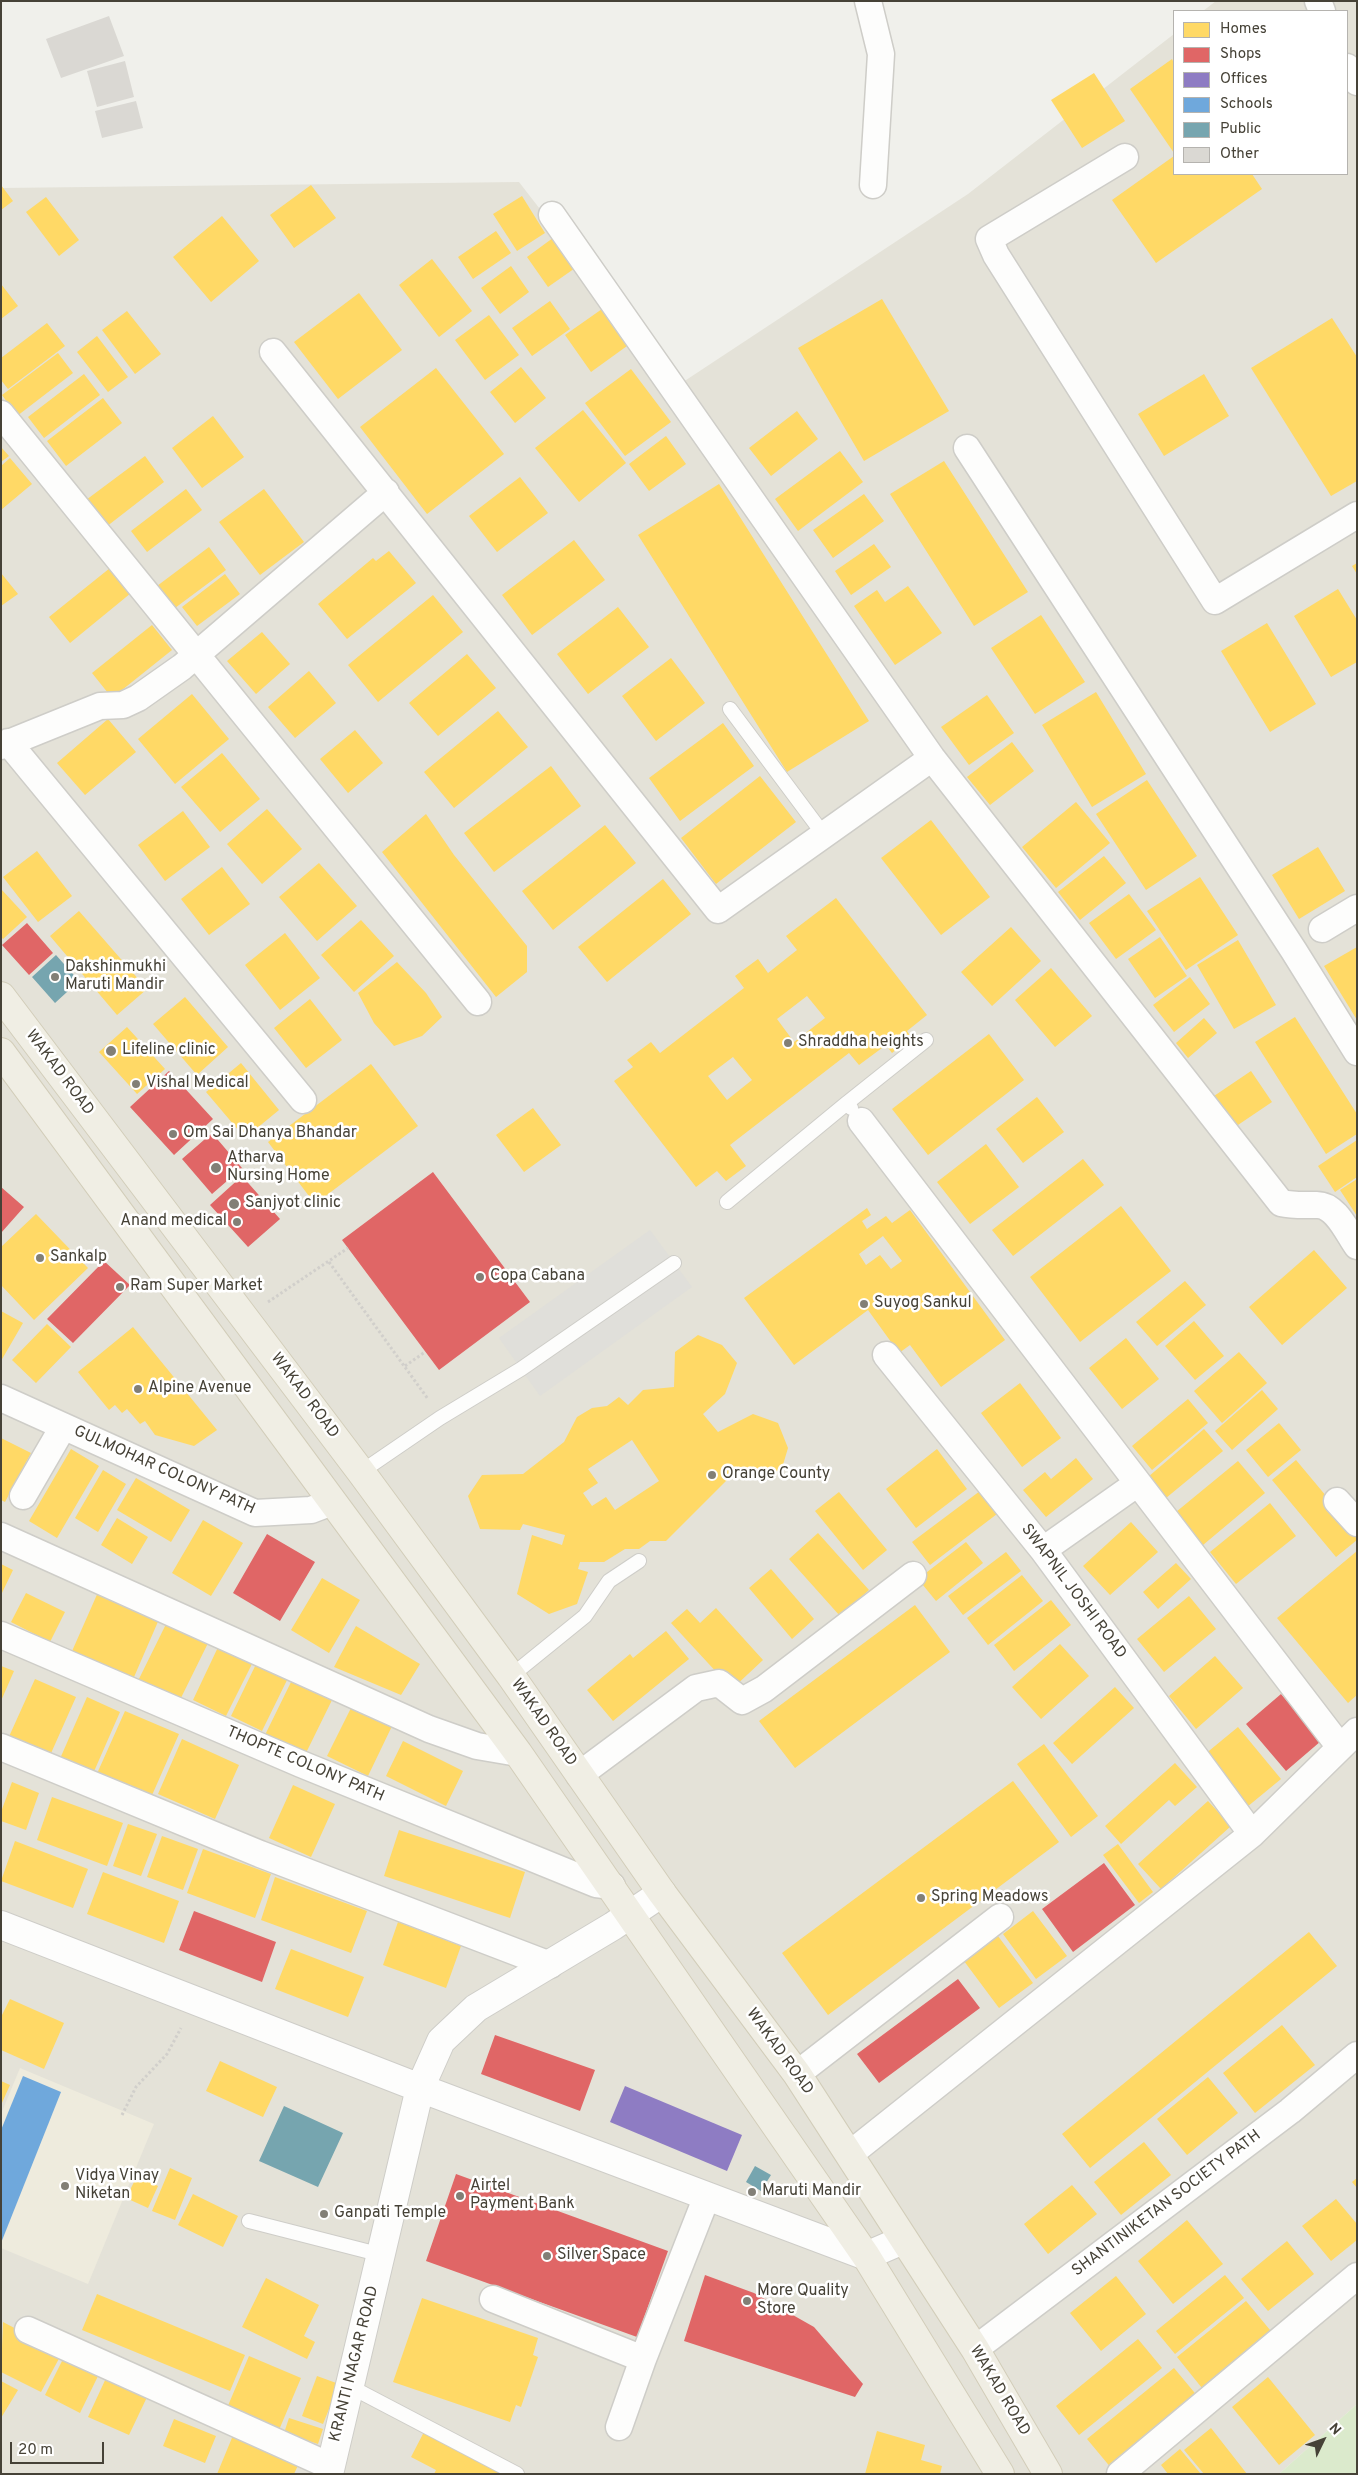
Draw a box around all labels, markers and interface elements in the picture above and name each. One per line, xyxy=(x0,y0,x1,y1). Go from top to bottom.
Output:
legend xyxy=(1173,10,1348,175)
text: Homes xyxy=(1220,20,1267,39)
text: Shops xyxy=(1220,45,1261,64)
text: Offices xyxy=(1220,70,1267,89)
text: Schools xyxy=(1220,95,1273,114)
text: Public xyxy=(1220,120,1261,139)
text: Other xyxy=(1220,145,1259,164)
place label: Dakshinmukhi Maruti Mandir xyxy=(65,958,166,996)
marker: Dakshinmukhi Maruti Mandir xyxy=(49,971,61,983)
street label: WAKAD ROAD xyxy=(21,1026,97,1120)
place label: Shraddha heights xyxy=(798,1033,924,1053)
marker: Shraddha heights xyxy=(782,1037,794,1049)
place label: Lifeline clinic xyxy=(122,1041,216,1061)
marker: Lifeline clinic xyxy=(104,1044,118,1058)
place label: Vishal Medical xyxy=(146,1074,249,1094)
marker: Vishal Medical xyxy=(130,1078,142,1090)
place label: Om Sai Dhanya Bhandar xyxy=(183,1124,357,1144)
marker: Om Sai Dhanya Bhandar xyxy=(167,1128,179,1140)
place label: Atharva Nursing Home xyxy=(227,1149,330,1187)
marker: Atharva Nursing Home xyxy=(209,1161,223,1175)
place label: Sanjyot clinic xyxy=(245,1194,341,1214)
marker: Sanjyot clinic xyxy=(227,1197,241,1211)
place label: Anand medical xyxy=(120,1212,227,1232)
marker: Anand medical xyxy=(231,1216,243,1228)
place label: Sankalp xyxy=(50,1248,107,1268)
marker: Sankalp xyxy=(34,1252,46,1264)
place label: Copa Cabana xyxy=(490,1267,585,1287)
marker: Copa Cabana xyxy=(474,1271,486,1283)
place label: Ram Super Market xyxy=(130,1277,263,1297)
marker: Ram Super Market xyxy=(114,1281,126,1293)
place label: Suyog Sankul xyxy=(874,1294,972,1314)
marker: Suyog Sankul xyxy=(858,1298,870,1310)
street label: WAKAD ROAD xyxy=(266,1349,342,1443)
place label: Alpine Avenue xyxy=(148,1379,251,1399)
marker: Alpine Avenue xyxy=(132,1383,144,1395)
street label: GULMOHAR COLONY PATH xyxy=(70,1422,258,1520)
place label: Orange County xyxy=(722,1465,830,1485)
marker: Orange County xyxy=(706,1469,718,1481)
street label: SWAPNIL JOSHI ROAD xyxy=(1016,1521,1130,1663)
street label: WAKAD ROAD xyxy=(506,1676,580,1770)
street label: THOPTE COLONY PATH xyxy=(223,1723,387,1807)
place label: Spring Meadows xyxy=(931,1888,1048,1908)
marker: Spring Meadows xyxy=(915,1892,927,1904)
street label: WAKAD ROAD xyxy=(741,2005,817,2099)
street label: SHANTINIKETAN SOCIETY PATH xyxy=(1069,2127,1265,2281)
place label: Vidya Vinay Niketan xyxy=(75,2167,159,2205)
place label: Airtel Payment Bank xyxy=(470,2177,575,2215)
marker: Vidya Vinay Niketan xyxy=(59,2180,71,2192)
place label: Maruti Mandir xyxy=(762,2182,861,2202)
marker: Maruti Mandir xyxy=(746,2186,758,2198)
marker: Airtel Payment Bank xyxy=(454,2190,466,2202)
place label: Ganpati Temple xyxy=(334,2204,446,2224)
marker: Ganpati Temple xyxy=(318,2208,330,2220)
place label: Silver Space xyxy=(557,2246,646,2266)
marker: Silver Space xyxy=(541,2250,553,2262)
place label: More Quality Store xyxy=(757,2282,849,2320)
street label: KRANTI NAGAR ROAD xyxy=(326,2284,384,2444)
marker: More Quality Store xyxy=(741,2295,753,2307)
street label: WAKAD ROAD xyxy=(965,2342,1033,2440)
north arrow xyxy=(1298,2415,1348,2465)
text: N xyxy=(1325,2420,1344,2439)
scale bar xyxy=(12,2432,106,2464)
text: 20 m xyxy=(18,2441,53,2460)

